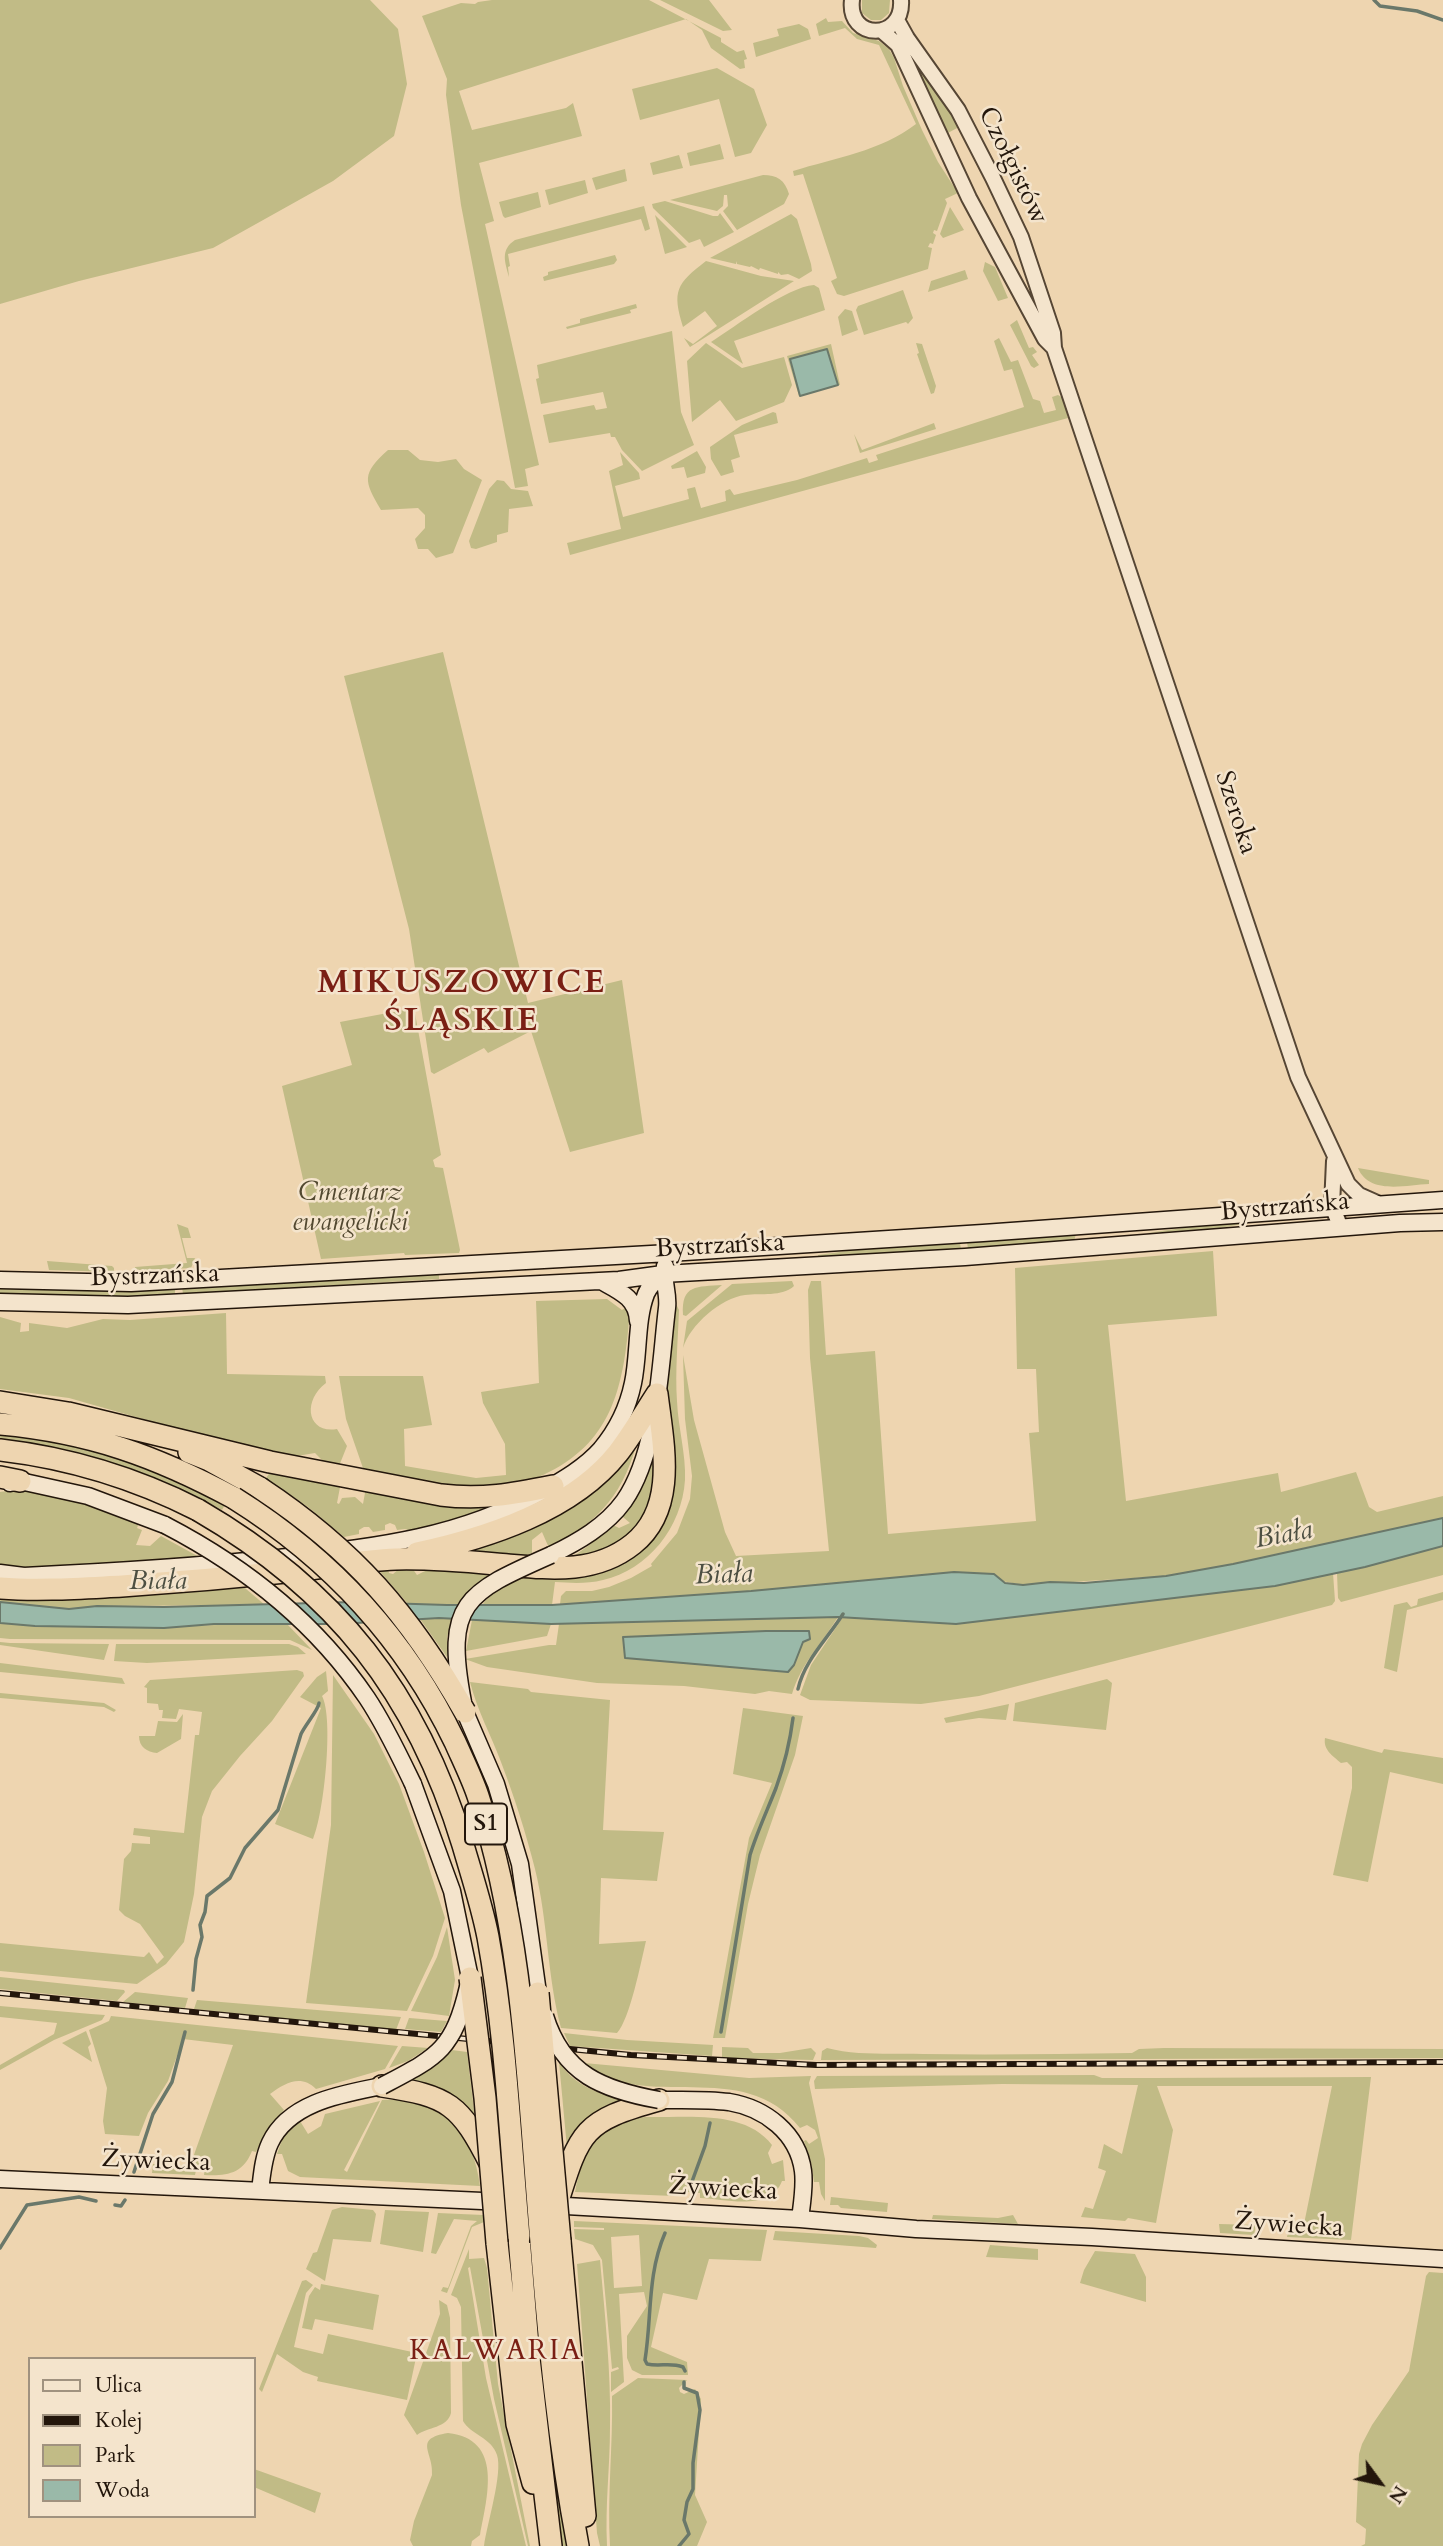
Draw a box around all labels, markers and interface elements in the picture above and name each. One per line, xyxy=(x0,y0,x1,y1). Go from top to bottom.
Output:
street label: Czołgistów xyxy=(970,102,1054,230)
street label: Szeroka xyxy=(1207,768,1263,858)
district label: MIKUSZOWICE ŚLĄSKIE xyxy=(319,964,605,1042)
park label: Cmentarz ewangelicki xyxy=(292,1178,408,1240)
street label: Bystrzańska xyxy=(1219,1187,1351,1229)
street label: Bystrzańska xyxy=(655,1228,785,1266)
street label: Bystrzańska xyxy=(90,1259,220,1295)
water label: Biała xyxy=(1252,1514,1316,1558)
water label: Biała xyxy=(694,1558,754,1594)
water label: Biała xyxy=(129,1566,187,1600)
road number: S1 xyxy=(465,1803,507,1844)
street label: Żywiecka xyxy=(101,2145,211,2179)
street label: Żywiecka xyxy=(668,2172,778,2208)
street label: Żywiecka xyxy=(1233,2207,1345,2245)
district label: KALWARIA xyxy=(410,2336,582,2370)
legend xyxy=(28,2357,256,2518)
text: Ulica xyxy=(95,2371,142,2400)
text: Kolej xyxy=(95,2406,143,2435)
text: Park xyxy=(95,2441,135,2470)
north arrow xyxy=(1345,2448,1415,2518)
text: Woda xyxy=(95,2476,150,2505)
text: N xyxy=(1382,2480,1413,2508)

